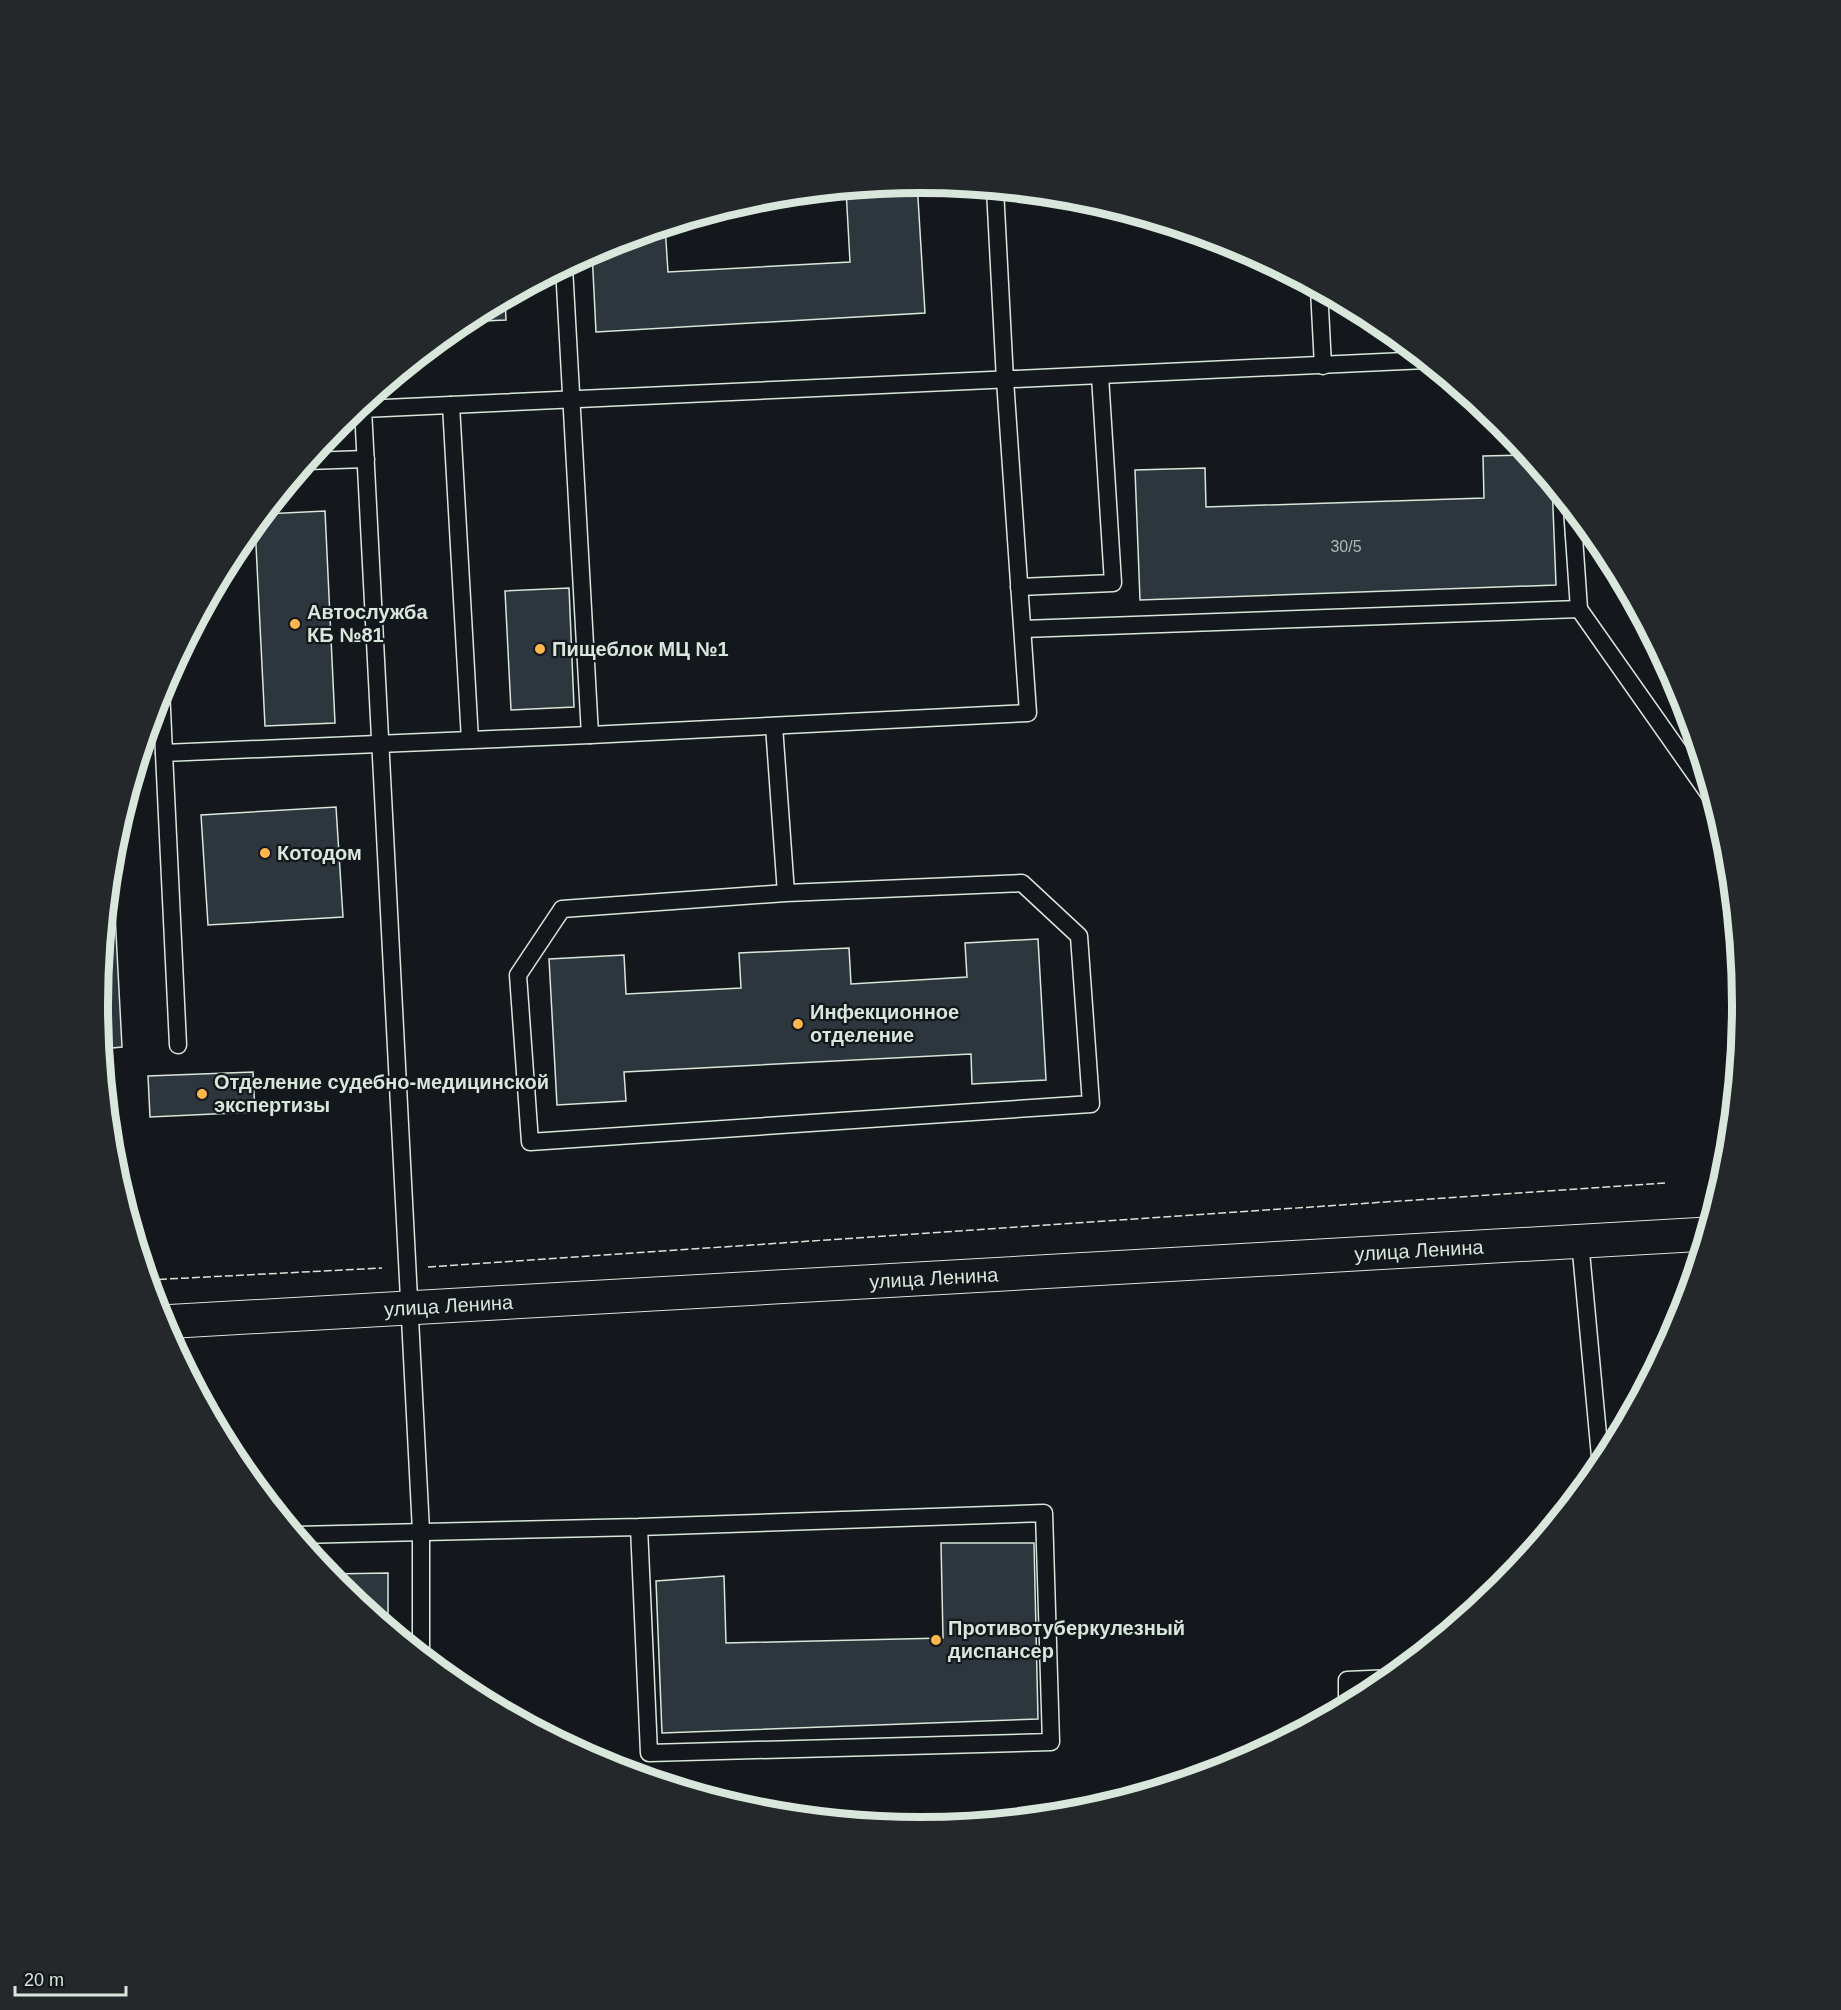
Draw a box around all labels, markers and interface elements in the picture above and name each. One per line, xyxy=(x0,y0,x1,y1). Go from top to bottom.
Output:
house number: 30/5 xyxy=(1330,538,1362,555)
place label: Автослужба КБ №81 xyxy=(307,601,428,646)
marker: Автослужба КБ №81 xyxy=(288,617,302,631)
place label: Пищеблок МЦ №1 xyxy=(552,638,729,660)
marker: Пищеблок МЦ №1 xyxy=(533,642,547,656)
place label: Котодом xyxy=(277,842,362,864)
marker: Котодом xyxy=(258,846,272,860)
place label: Инфекционное отделение xyxy=(810,1001,959,1046)
marker: Инфекционное отделение xyxy=(791,1017,805,1031)
place label: Отделение судебно-медицинской экспертизы xyxy=(214,1071,549,1116)
marker: Отделение судебно-медицинской экспертизы xyxy=(195,1087,209,1101)
street label: улица Ленина xyxy=(1354,1236,1485,1265)
street label: улица Ленина xyxy=(869,1263,1000,1293)
street label: улица Ленина xyxy=(383,1291,515,1320)
place label: Противотуберкулезный диспансер xyxy=(948,1617,1185,1662)
marker: Противотуберкулезный диспансер xyxy=(929,1633,943,1647)
scale bar xyxy=(15,1959,126,1997)
text: 20 m xyxy=(24,1970,64,1990)

